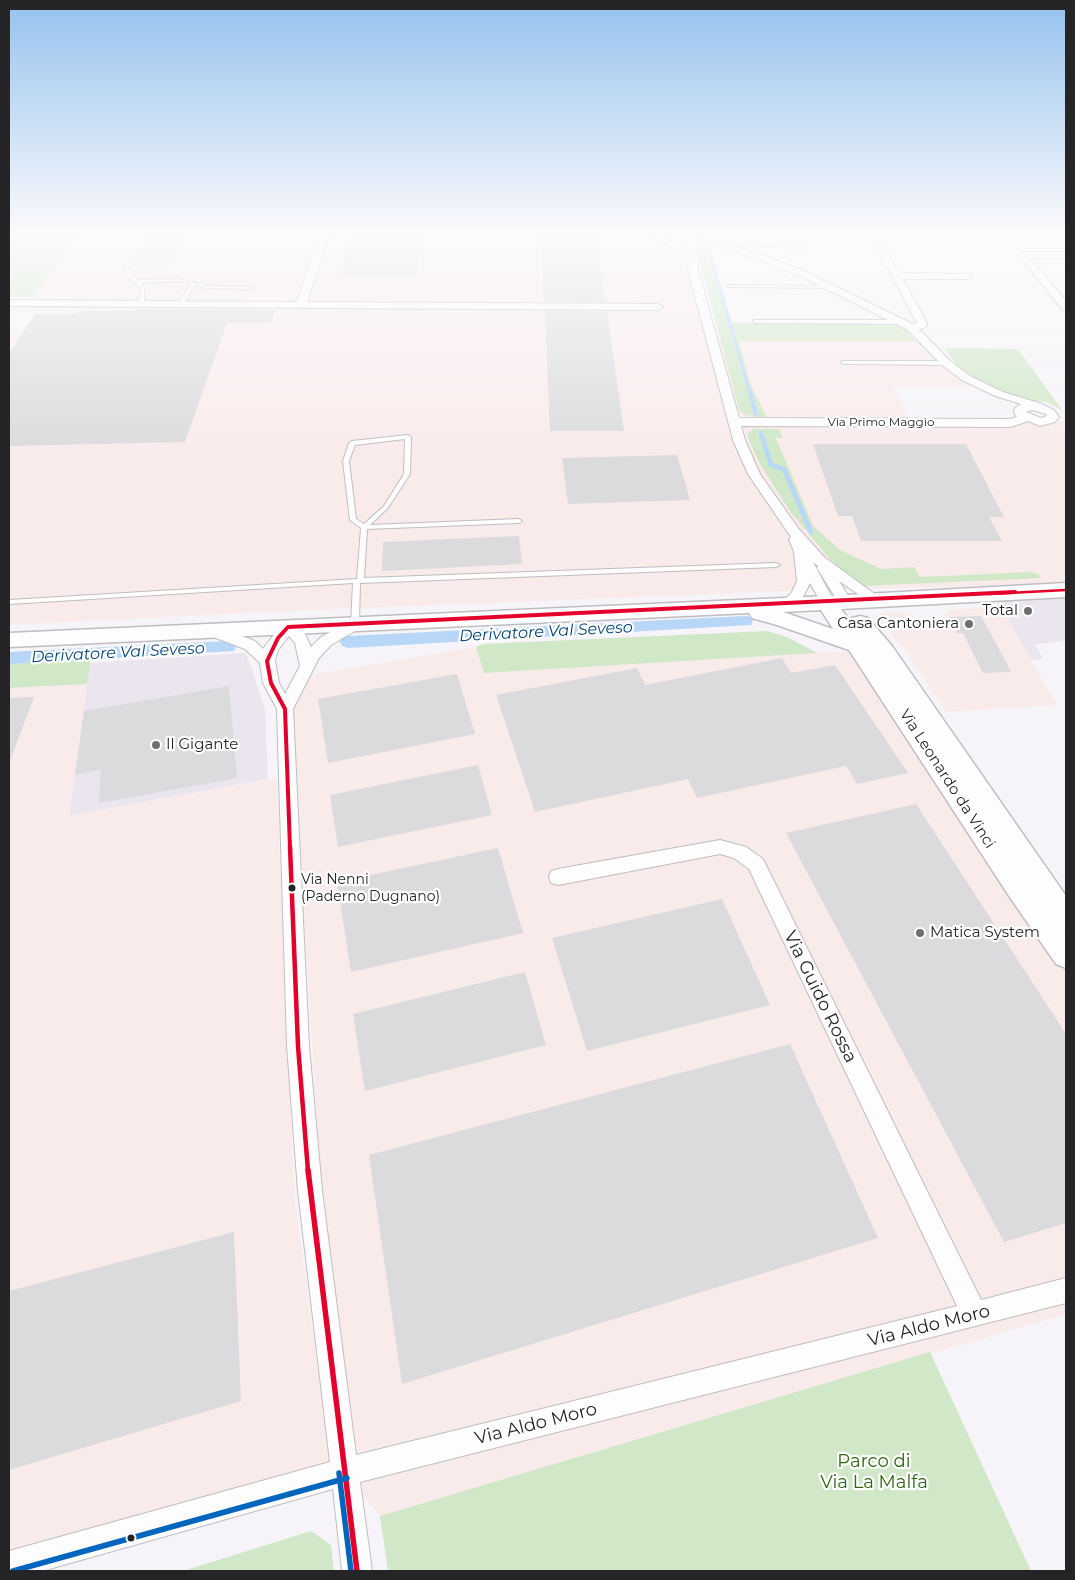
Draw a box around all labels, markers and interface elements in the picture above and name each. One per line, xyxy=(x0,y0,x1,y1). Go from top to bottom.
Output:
street label: Via Primo Maggio xyxy=(827,415,935,429)
place label: Total xyxy=(982,602,1018,620)
marker: Total xyxy=(1022,605,1034,617)
place label: Casa Cantoniera xyxy=(837,615,959,633)
water label: Derivatore Val Seveso xyxy=(459,618,633,646)
marker: Casa Cantoniera xyxy=(963,618,975,630)
water label: Derivatore Val Seveso xyxy=(31,639,205,667)
street label: Via Leonardo da Vinci xyxy=(895,706,999,852)
place label: Il Gigante xyxy=(166,736,238,754)
marker: Il Gigante xyxy=(150,739,162,751)
place label: Via Nenni (Paderno Dugnano) xyxy=(301,872,440,904)
marker: Via Nenni (Paderno Dugnano) xyxy=(287,883,297,893)
place label: Matica System xyxy=(930,924,1040,942)
marker: Matica System xyxy=(914,927,926,939)
street label: Via Guido Rossa xyxy=(779,928,861,1066)
street label: Via Aldo Moro xyxy=(866,1300,992,1352)
street label: Via Aldo Moro xyxy=(473,1398,599,1450)
park label: Parco di Via La Malfa xyxy=(820,1451,928,1494)
unlabelled marker xyxy=(126,1533,136,1543)

